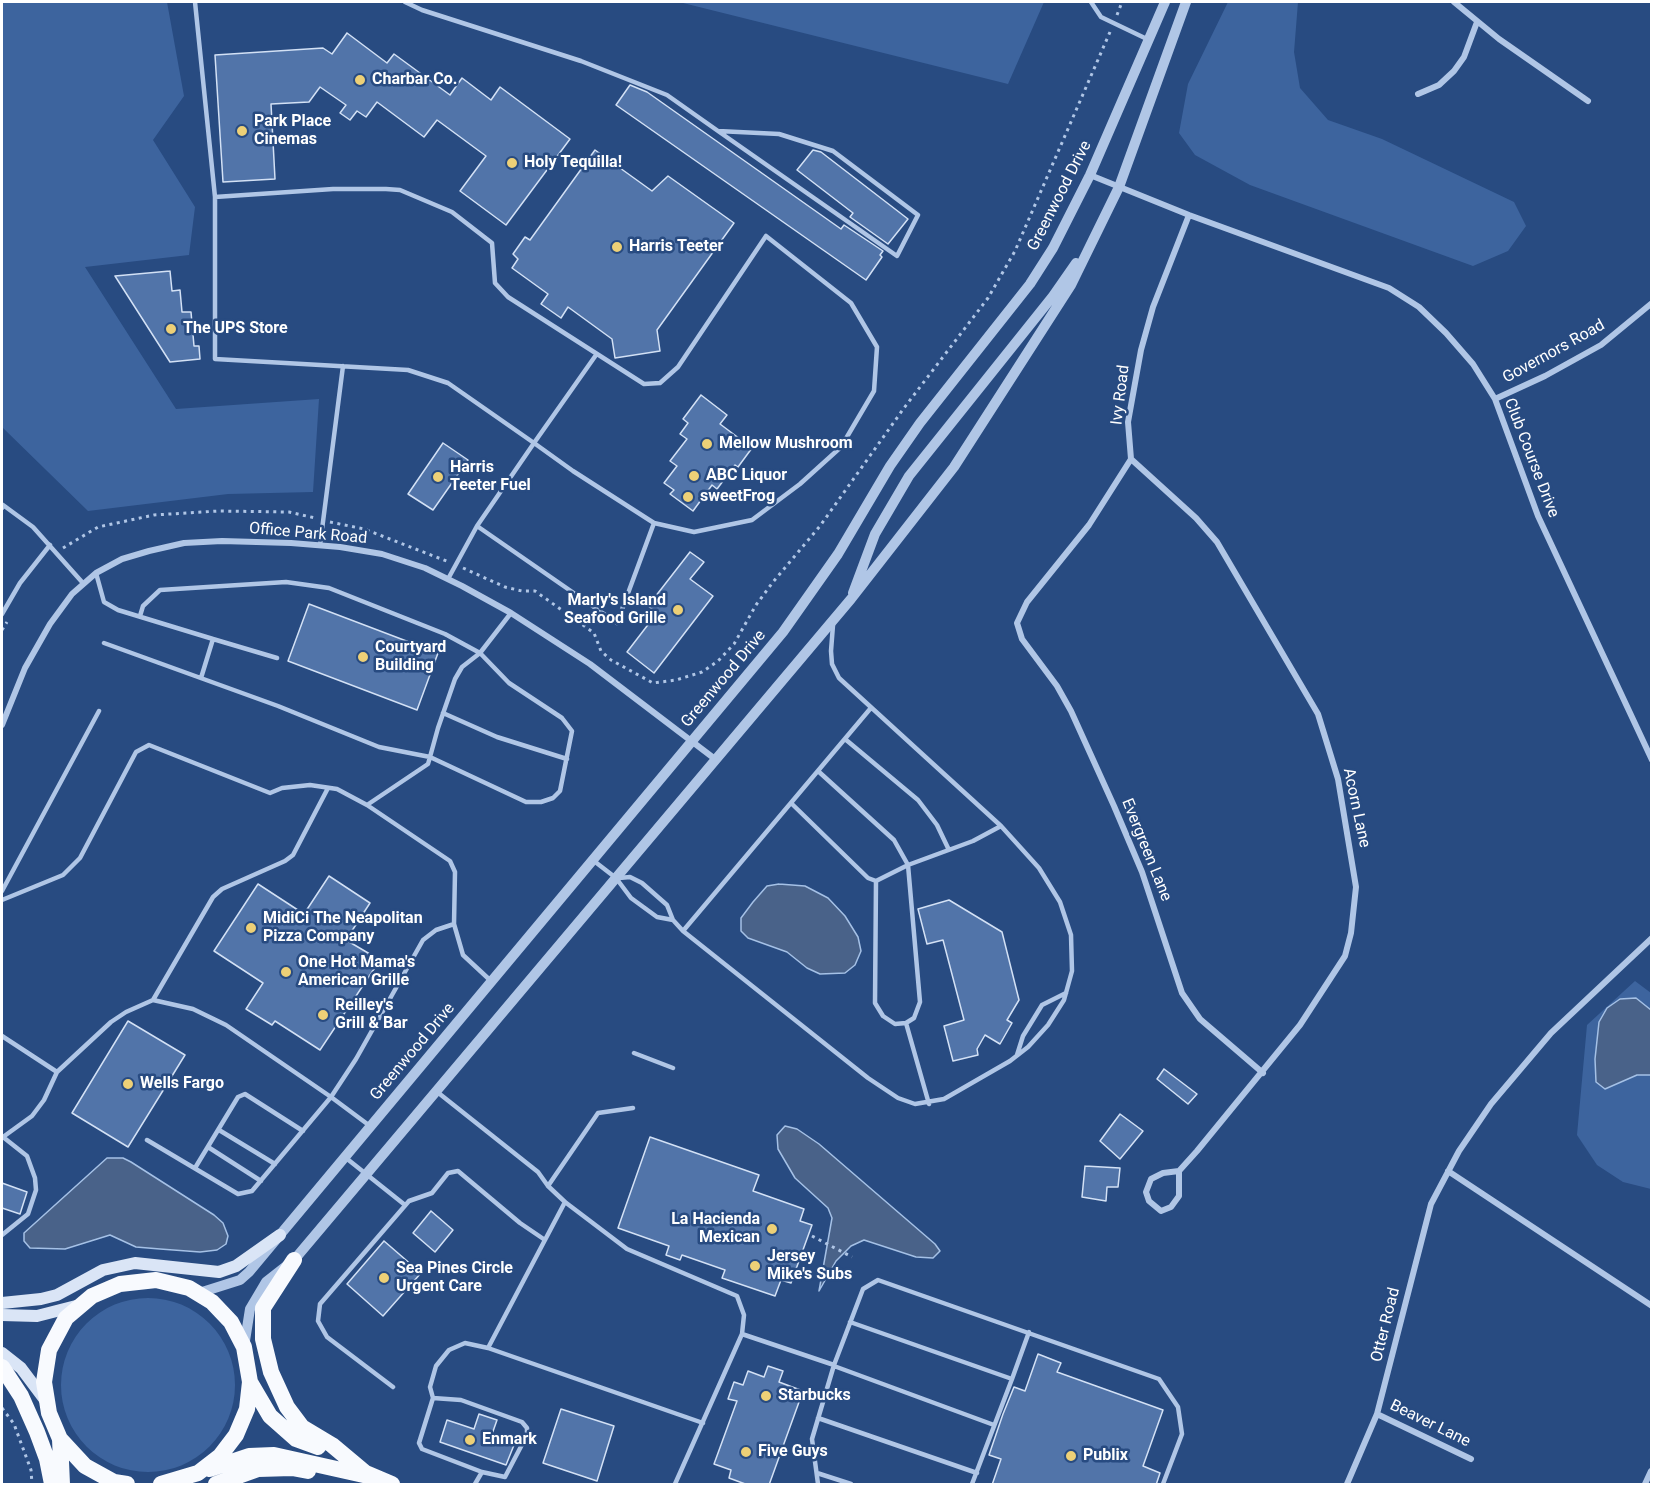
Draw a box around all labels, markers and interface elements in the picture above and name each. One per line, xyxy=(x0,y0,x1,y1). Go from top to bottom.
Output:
place label: Charbar Co. xyxy=(372,70,457,90)
marker: Charbar Co. xyxy=(353,73,367,87)
place label: Park Place Cinemas xyxy=(254,112,331,150)
marker: Park Place Cinemas xyxy=(235,124,249,138)
street label: Greenwood Drive xyxy=(1024,138,1096,254)
place label: Holy Tequilla! xyxy=(524,153,622,173)
marker: Holy Tequilla! xyxy=(505,156,519,170)
place label: Harris Teeter xyxy=(629,237,723,257)
marker: Harris Teeter xyxy=(610,240,624,254)
street label: Governors Road xyxy=(1500,316,1608,388)
place label: The UPS Store xyxy=(183,319,288,339)
marker: The UPS Store xyxy=(164,322,178,336)
street label: Ivy Road xyxy=(1108,364,1134,426)
street label: Club Course Drive xyxy=(1499,396,1563,520)
place label: Mellow Mushroom xyxy=(719,434,853,454)
marker: Mellow Mushroom xyxy=(700,437,714,451)
place label: Harris Teeter Fuel xyxy=(450,458,531,496)
place label: ABC Liquor xyxy=(706,466,787,486)
marker: ABC Liquor xyxy=(687,469,701,483)
marker: Harris Teeter Fuel xyxy=(431,470,445,484)
place label: sweetFrog xyxy=(700,487,775,507)
marker: sweetFrog xyxy=(681,490,695,504)
street label: Office Park Road xyxy=(248,519,368,549)
place label: Marly's Island Seafood Grille xyxy=(564,591,666,629)
marker: Marly's Island Seafood Grille xyxy=(671,603,685,617)
street label: Greenwood Drive xyxy=(678,626,770,732)
place label: Courtyard Building xyxy=(375,638,446,676)
marker: Courtyard Building xyxy=(356,650,370,664)
street label: Acorn Lane xyxy=(1338,766,1374,850)
street label: Evergreen Lane xyxy=(1117,796,1175,904)
place label: MidiCi The Neapolitan Pizza Company xyxy=(263,909,423,947)
marker: MidiCi The Neapolitan Pizza Company xyxy=(244,921,258,935)
place label: One Hot Mama's American Grille xyxy=(298,953,415,991)
marker: One Hot Mama's American Grille xyxy=(279,965,293,979)
place label: Reilley's Grill & Bar xyxy=(335,996,408,1034)
street label: Greenwood Drive xyxy=(367,999,459,1105)
marker: Reilley's Grill & Bar xyxy=(316,1008,330,1022)
place label: Wells Fargo xyxy=(140,1074,224,1094)
marker: Wells Fargo xyxy=(121,1077,135,1091)
place label: La Hacienda Mexican xyxy=(671,1210,760,1248)
marker: La Hacienda Mexican xyxy=(765,1222,779,1236)
place label: Jersey Mike's Subs xyxy=(767,1247,852,1285)
place label: Sea Pines Circle Urgent Care xyxy=(396,1259,513,1297)
marker: Jersey Mike's Subs xyxy=(748,1259,762,1273)
marker: Sea Pines Circle Urgent Care xyxy=(377,1271,391,1285)
street label: Otter Road xyxy=(1367,1286,1405,1364)
place label: Starbucks xyxy=(778,1386,851,1406)
marker: Starbucks xyxy=(759,1389,773,1403)
street label: Beaver Lane xyxy=(1387,1396,1473,1452)
place label: Enmark xyxy=(482,1430,537,1450)
marker: Enmark xyxy=(463,1433,477,1447)
place label: Five Guys xyxy=(758,1442,828,1462)
marker: Five Guys xyxy=(739,1445,753,1459)
place label: Publix xyxy=(1083,1446,1128,1466)
marker: Publix xyxy=(1064,1449,1078,1463)

